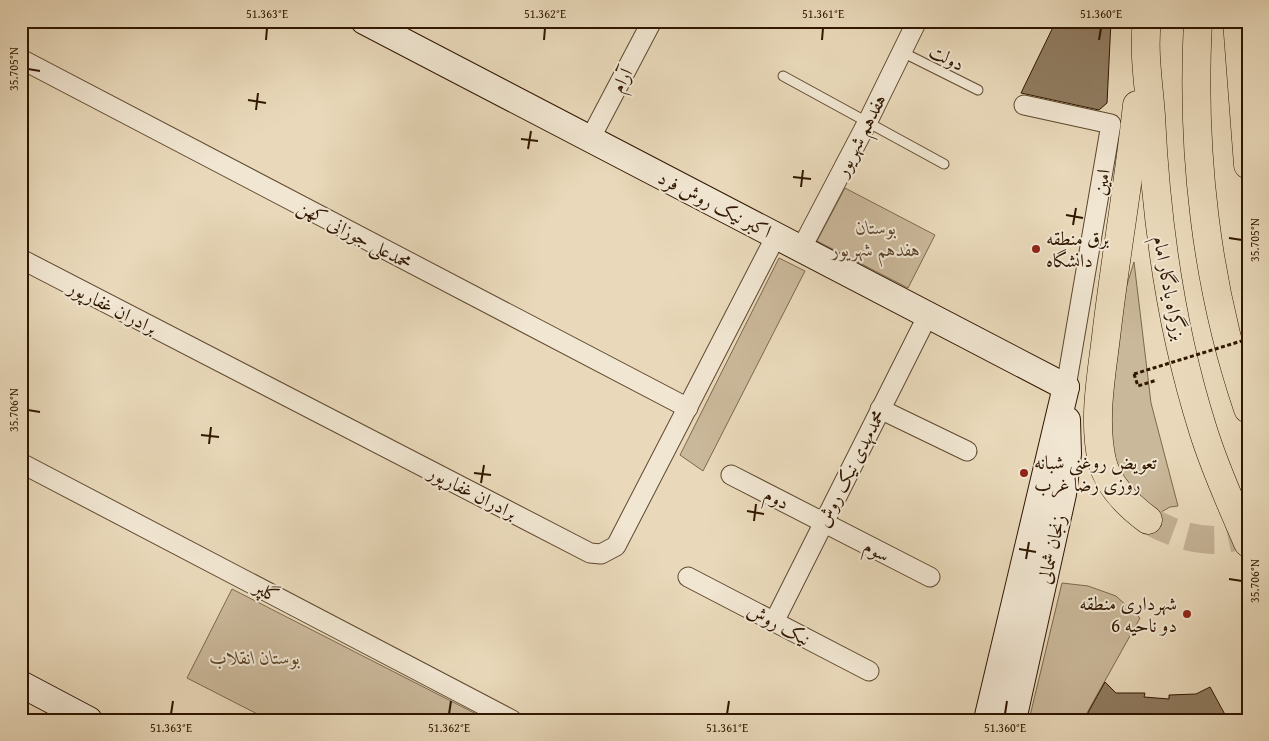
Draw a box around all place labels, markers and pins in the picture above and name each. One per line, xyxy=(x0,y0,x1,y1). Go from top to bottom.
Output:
place label: برق منطقه دانشگاه xyxy=(1046,224,1110,274)
marker: برق منطقه دانشگاه xyxy=(1030,243,1042,255)
place label: تعویض روغنی شبانه روزی رضا غرب xyxy=(1034,448,1157,498)
marker: تعویض روغنی شبانه روزی رضا غرب xyxy=(1018,467,1030,479)
place label: شهرداری منطقه دو ناحیه 6 xyxy=(1079,589,1177,639)
marker: شهرداری منطقه دو ناحیه 6 xyxy=(1181,608,1193,620)

